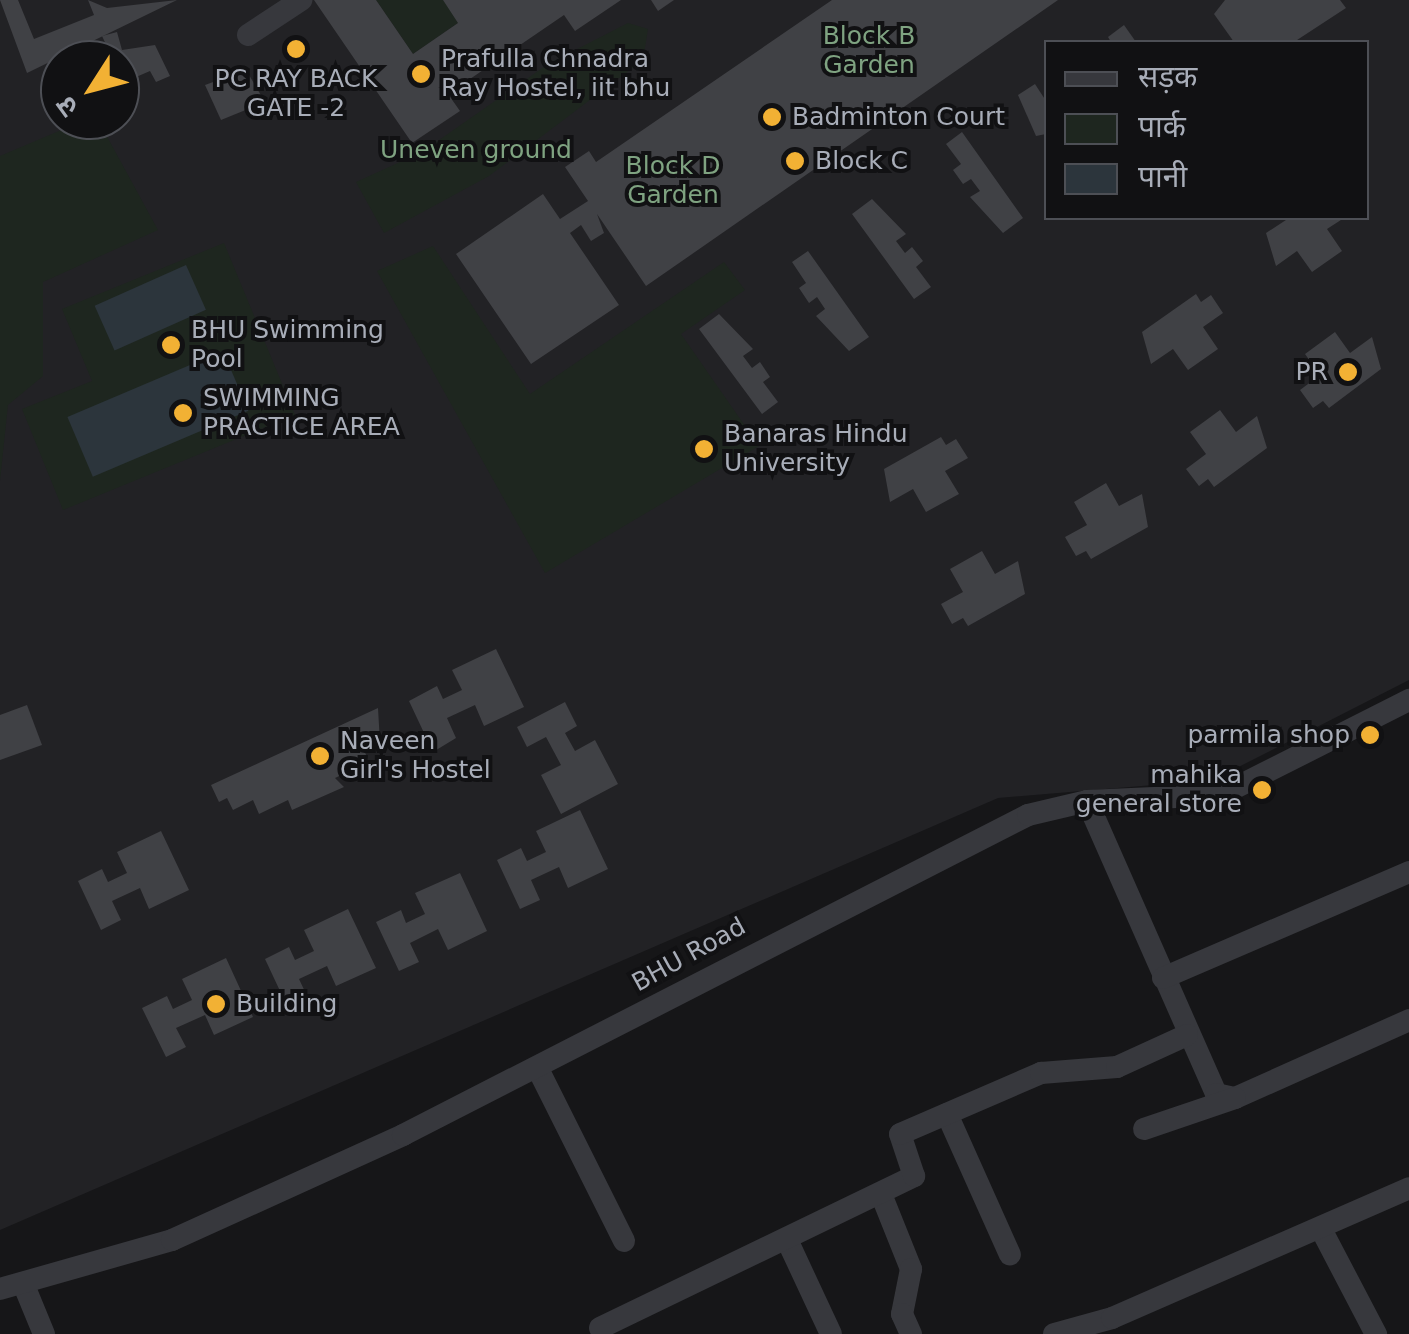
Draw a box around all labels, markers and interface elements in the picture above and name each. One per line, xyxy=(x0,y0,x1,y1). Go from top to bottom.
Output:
park label: Block B Garden xyxy=(823,22,915,81)
marker: PC RAY BACK GATE -2 xyxy=(285,38,307,60)
north arrow xyxy=(40,40,140,140)
legend xyxy=(1044,40,1369,220)
place label: Prafulla Chnadra Ray Hostel, iit bhu xyxy=(441,45,670,104)
text: सड़क xyxy=(1138,59,1197,94)
marker: Prafulla Chnadra Ray Hostel, iit bhu xyxy=(410,63,432,85)
place label: PC RAY BACK GATE -2 xyxy=(215,65,377,124)
text: उ xyxy=(49,90,85,123)
place label: Badminton Court xyxy=(792,102,1005,132)
marker: Badminton Court xyxy=(761,106,783,128)
text: पार्क xyxy=(1138,109,1186,144)
park label: Uneven ground xyxy=(380,135,572,165)
place label: Block C xyxy=(815,146,908,176)
marker: Block C xyxy=(784,150,806,172)
park label: Block D Garden xyxy=(626,152,720,211)
text: पानी xyxy=(1138,159,1187,194)
place label: BHU Swimming Pool xyxy=(191,316,384,375)
marker: BHU Swimming Pool xyxy=(160,334,182,356)
place label: PR xyxy=(1296,357,1328,387)
marker: PR xyxy=(1337,361,1359,383)
place label: SWIMMING PRACTICE AREA xyxy=(203,384,400,443)
marker: SWIMMING PRACTICE AREA xyxy=(172,402,194,424)
place label: Banaras Hindu University xyxy=(724,420,908,479)
marker: Banaras Hindu University xyxy=(693,438,715,460)
place label: parmila shop xyxy=(1187,720,1350,750)
marker: parmila shop xyxy=(1359,724,1381,746)
place label: Naveen Girl's Hostel xyxy=(340,727,491,786)
marker: Naveen Girl's Hostel xyxy=(309,745,331,767)
place label: mahika general store xyxy=(1076,761,1242,820)
marker: mahika general store xyxy=(1251,779,1273,801)
street label: BHU Road xyxy=(627,912,751,998)
place label: Building xyxy=(236,989,337,1019)
marker: Building xyxy=(205,993,227,1015)

